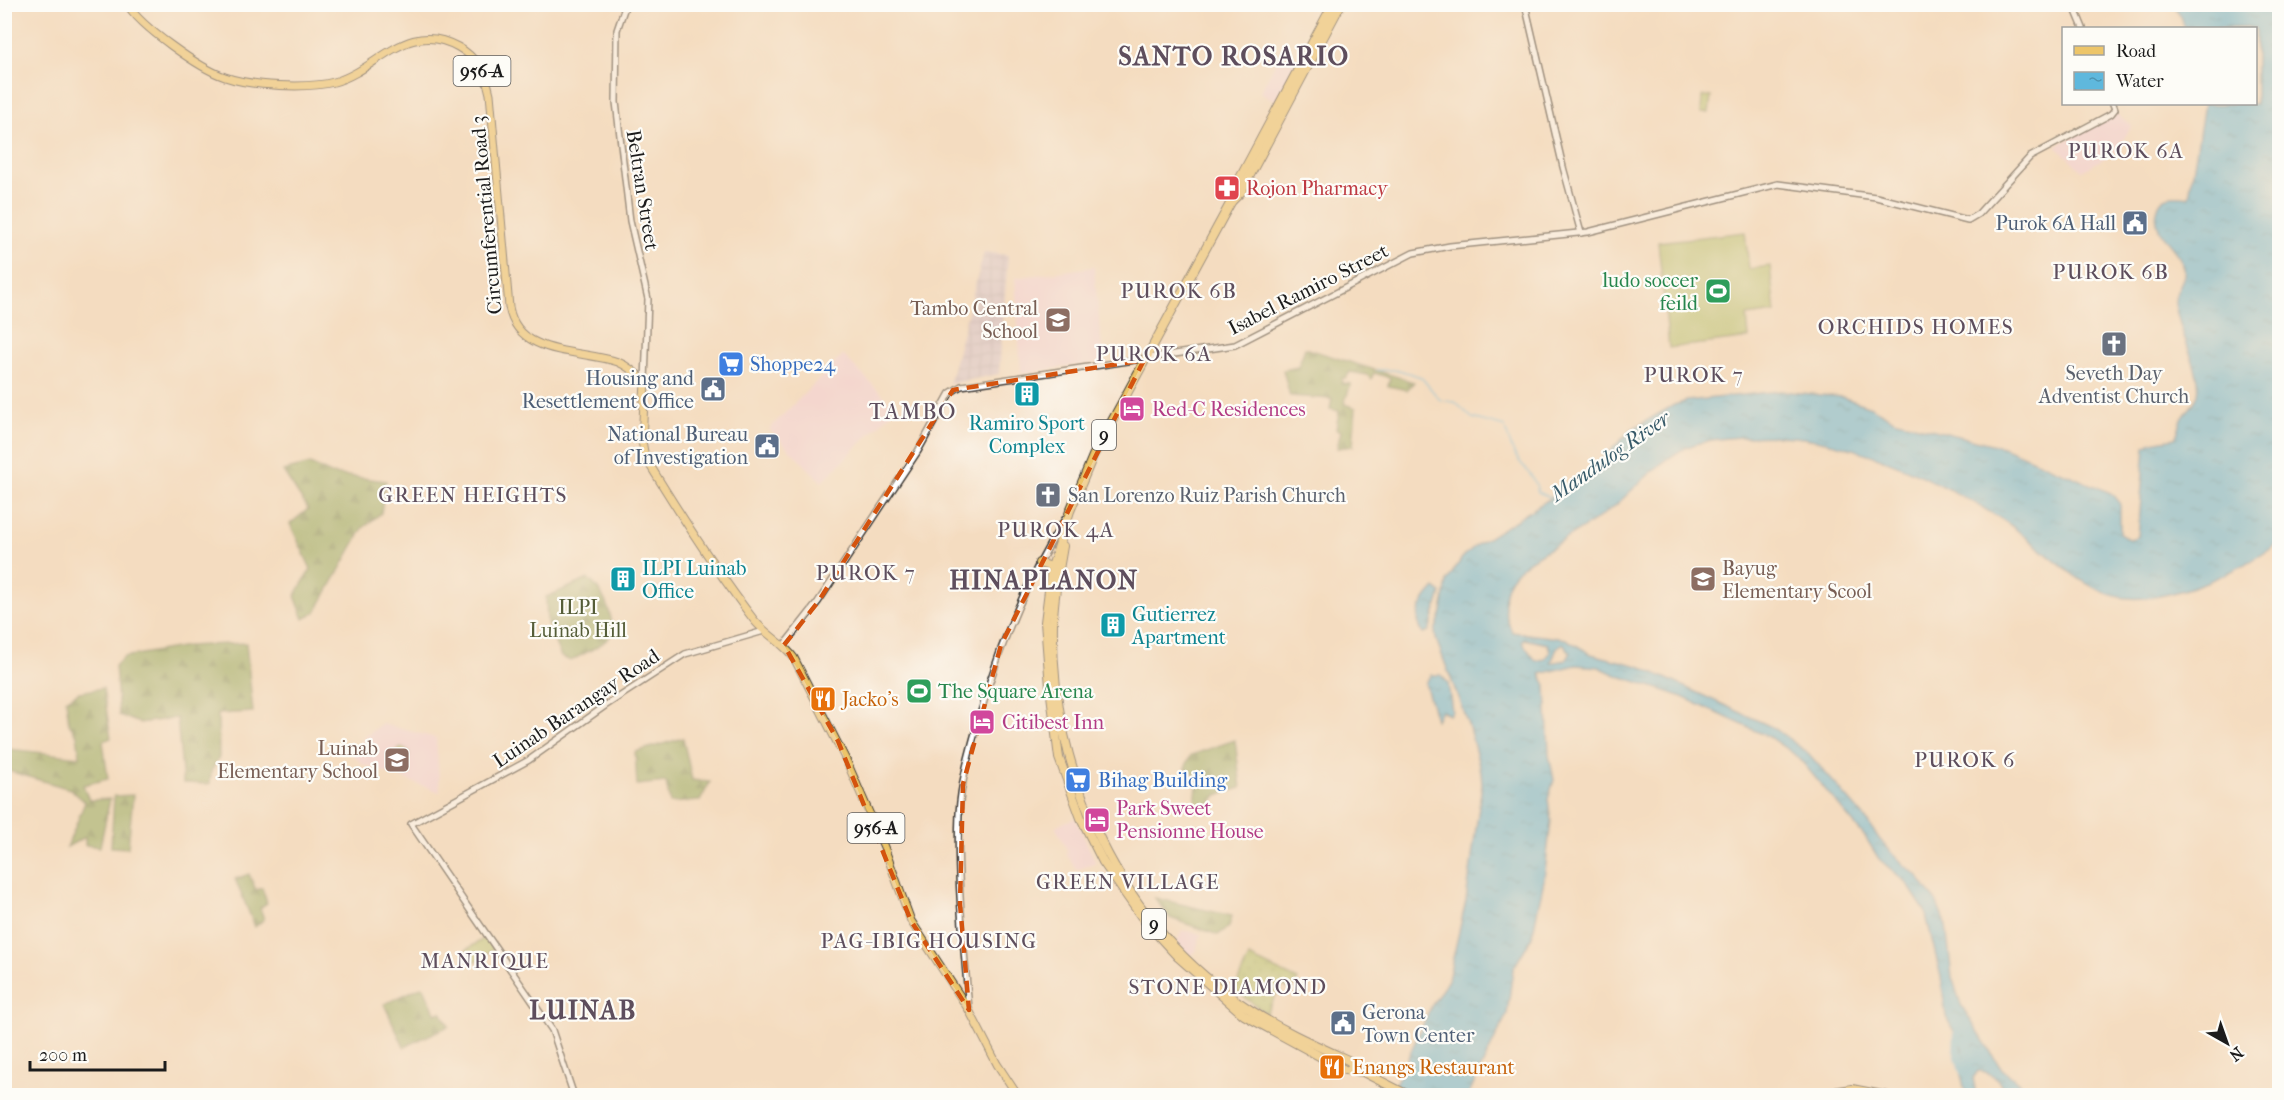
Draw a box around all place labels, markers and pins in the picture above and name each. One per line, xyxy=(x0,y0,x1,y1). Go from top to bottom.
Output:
pharmacy icon: Rojon Pharmacy xyxy=(1212,173,1242,203)
place label: Rojon Pharmacy xyxy=(1246,177,1389,200)
public building icon: Purok 6A Hall xyxy=(2120,208,2150,238)
place label: Purok 6A Hall xyxy=(1995,212,2116,235)
place label: ludo soccer feild xyxy=(1601,269,1699,315)
sports icon: ludo soccer feild xyxy=(1703,276,1733,306)
place label: Tambo Central School xyxy=(910,297,1038,343)
school or university icon: Tambo Central School xyxy=(1043,305,1073,335)
church icon: Seveth Day Adventist Church xyxy=(2099,329,2129,359)
supermarket icon: Shoppe24 xyxy=(716,349,746,379)
place label: Shoppe24 xyxy=(750,353,836,376)
place label: Seveth Day Adventist Church xyxy=(2038,362,2190,408)
place label: Housing and Resettlement Office xyxy=(522,367,695,413)
public building icon: Housing and Resettlement Office xyxy=(698,374,728,404)
building icon: Ramiro Sport Complex xyxy=(1012,379,1042,409)
hotel icon: Red-C Residences xyxy=(1117,394,1147,424)
place label: Red-C Residences xyxy=(1152,398,1306,421)
place label: Ramiro Sport Complex xyxy=(969,412,1085,458)
place label: National Bureau of Investigation xyxy=(607,423,749,469)
public building icon: National Bureau of Investigation xyxy=(752,431,782,461)
church icon: San Lorenzo Ruiz Parish Church xyxy=(1033,480,1063,510)
place label: San Lorenzo Ruiz Parish Church xyxy=(1068,484,1347,507)
place label: ILPI Luinab Office xyxy=(642,557,746,603)
place label: Bayug Elementary Scool xyxy=(1722,557,1872,603)
building icon: ILPI Luinab Office xyxy=(608,564,638,594)
school or university icon: Bayug Elementary Scool xyxy=(1688,564,1718,594)
place label: Gutierrez Apartment xyxy=(1131,603,1226,649)
building icon: Gutierrez Apartment xyxy=(1098,610,1128,640)
sports icon: The Square Arena xyxy=(904,676,934,706)
place label: The Square Arena xyxy=(938,680,1094,703)
restaurant icon: Jacko's xyxy=(808,684,838,714)
place label: Jacko's xyxy=(840,688,899,711)
hotel icon: Citibest Inn xyxy=(967,707,997,737)
place label: Citibest Inn xyxy=(1002,711,1105,734)
place label: Luinab Elementary School xyxy=(217,737,378,783)
school or university icon: Luinab Elementary School xyxy=(382,745,412,775)
supermarket icon: Bihag Building xyxy=(1063,765,1093,795)
place label: Bihag Building xyxy=(1098,769,1227,792)
place label: Park Sweet Pensionne House xyxy=(1116,797,1264,843)
hotel icon: Park Sweet Pensionne House xyxy=(1082,805,1112,835)
place label: Gerona Town Center xyxy=(1362,1001,1475,1047)
public building icon: Gerona Town Center xyxy=(1328,1008,1358,1038)
restaurant icon: Enangs Restaurant xyxy=(1317,1052,1347,1082)
place label: Enangs Restaurant xyxy=(1352,1056,1515,1079)

